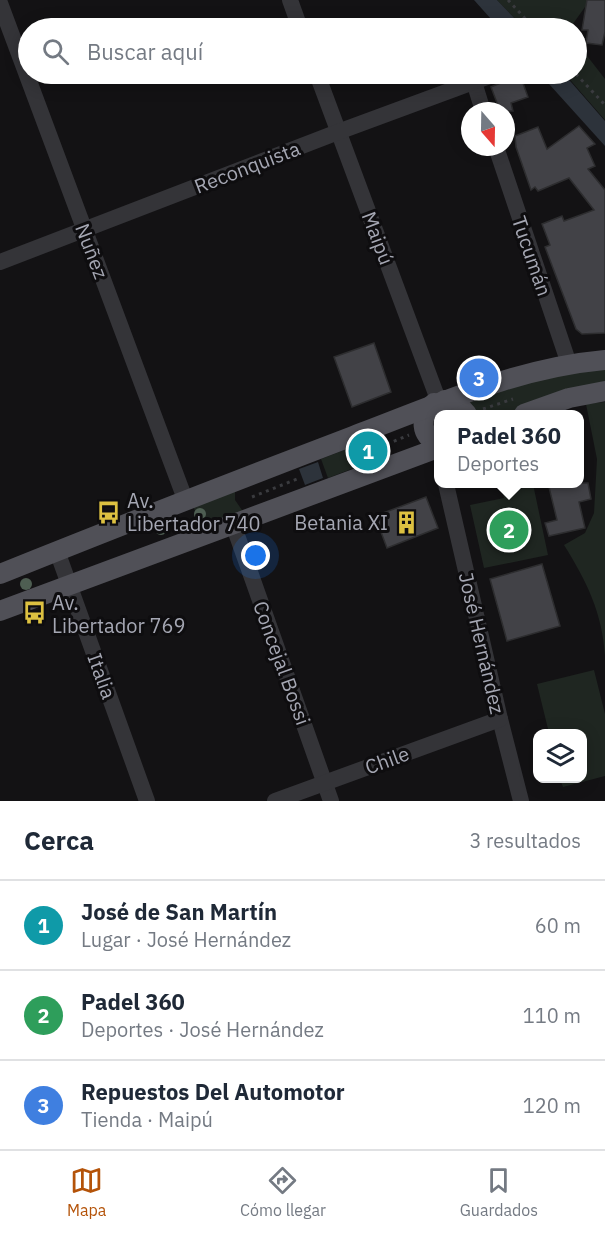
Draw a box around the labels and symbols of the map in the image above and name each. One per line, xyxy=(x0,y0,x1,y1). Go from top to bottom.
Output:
north arrow xyxy=(461,102,515,156)
street label: Reconquista xyxy=(190,134,304,200)
street label: Maipú xyxy=(356,208,400,268)
street label: Tucumán xyxy=(506,212,558,300)
street label: Nuñez xyxy=(69,220,115,282)
pin: 3 xyxy=(460,356,498,400)
pin: 1 xyxy=(348,428,388,474)
place label: Av. Libertador 740 xyxy=(127,487,261,537)
bus stop icon: Av. Libertador 740 xyxy=(96,499,122,525)
pin: 2 xyxy=(490,508,528,552)
place label: Betania XI xyxy=(294,509,388,536)
building icon: Betania XI xyxy=(393,509,419,535)
your location xyxy=(241,541,270,570)
street label: José Hernández xyxy=(453,570,511,716)
place label: Av. Libertador 769 xyxy=(52,589,186,639)
street label: Concejal Bossi xyxy=(247,597,317,729)
bus stop icon: Av. Libertador 769 xyxy=(21,600,47,626)
street label: Italia xyxy=(81,649,123,703)
street label: Chile xyxy=(361,740,413,780)

